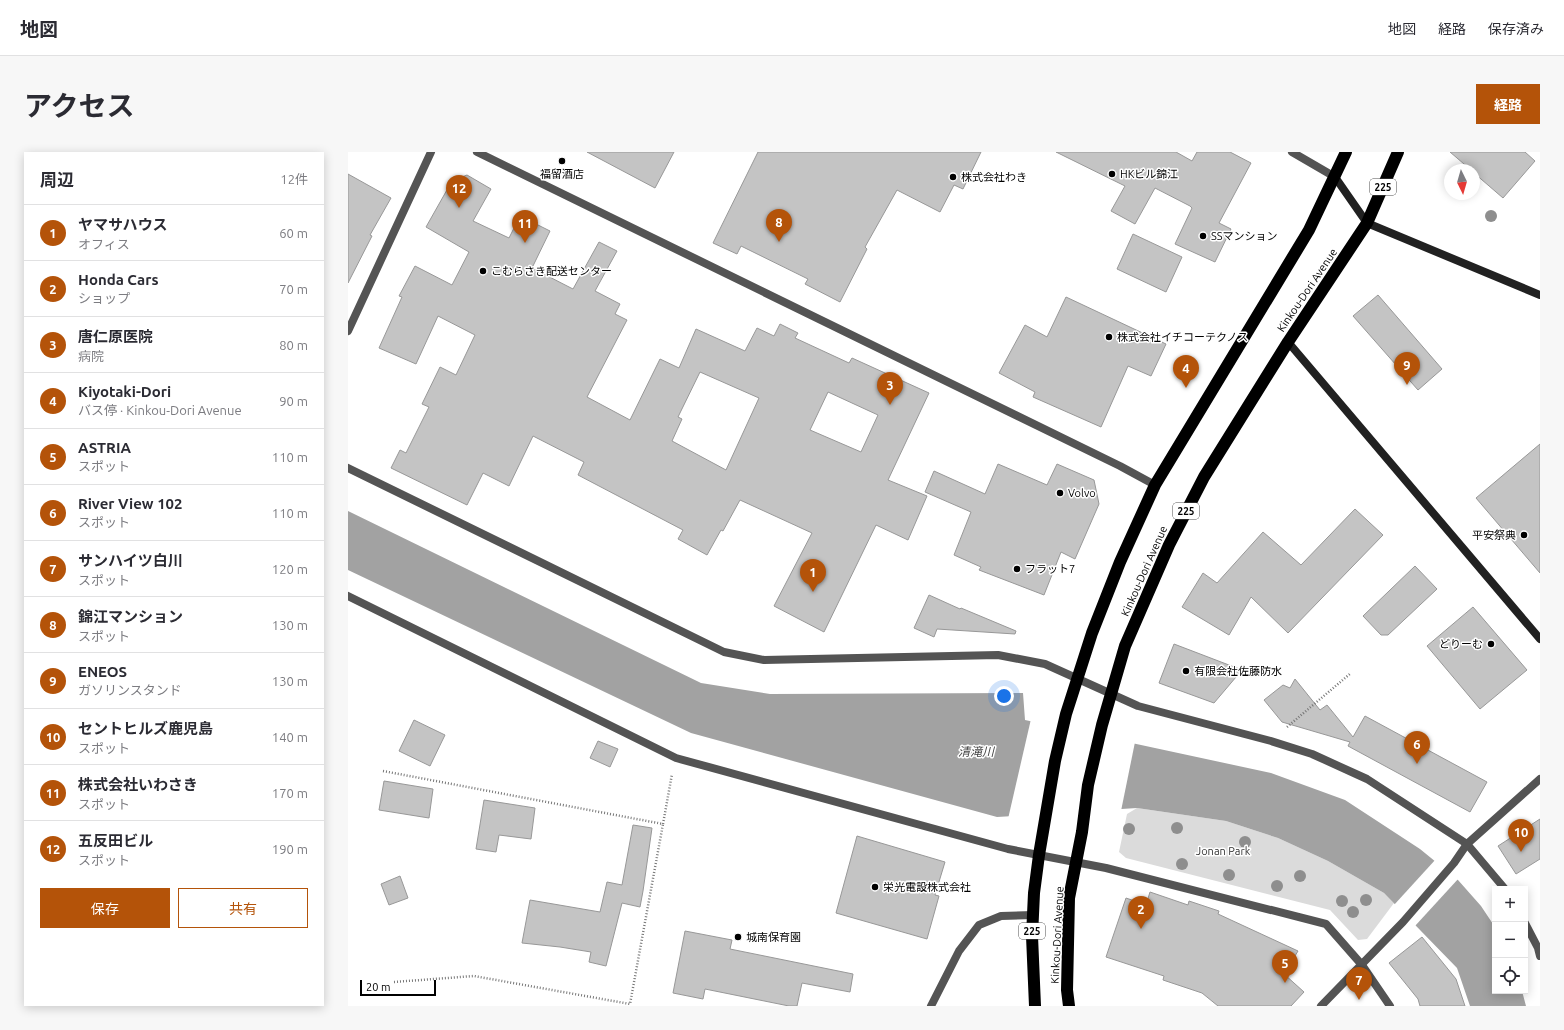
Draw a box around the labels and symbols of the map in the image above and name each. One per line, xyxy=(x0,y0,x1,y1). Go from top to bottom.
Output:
marker: 福留酒店 xyxy=(557,156,567,166)
north arrow xyxy=(1444,164,1480,200)
place label: 福留酒店 xyxy=(540,168,584,180)
place label: HKビル錦江 xyxy=(1120,168,1178,180)
marker: HKビル錦江 xyxy=(1107,169,1117,179)
place label: 株式会社わき xyxy=(961,171,1027,183)
marker: 株式会社わき xyxy=(948,172,958,182)
pin: 12 xyxy=(446,175,472,208)
road number: 225 xyxy=(1370,179,1396,195)
pin: 8 xyxy=(766,209,792,242)
pin: 11 xyxy=(512,210,538,243)
place label: SSマンション xyxy=(1211,230,1278,242)
marker: SSマンション xyxy=(1198,231,1208,241)
street label: Kinkou-Dori Avenue xyxy=(1275,246,1339,334)
place label: こむらさき配送センター xyxy=(491,265,612,277)
marker: こむらさき配送センター xyxy=(478,266,488,276)
place label: 株式会社イチコーテクノス xyxy=(1117,331,1248,343)
marker: 株式会社イチコーテクノス xyxy=(1104,332,1114,342)
pin: 9 xyxy=(1394,352,1420,385)
pin: 4 xyxy=(1173,355,1199,388)
pin: 3 xyxy=(877,372,903,405)
place label: Volvo xyxy=(1068,487,1096,499)
marker: Volvo xyxy=(1055,488,1065,498)
road number: 225 xyxy=(1173,503,1199,519)
street label: Kinkou-Dori Avenue xyxy=(1119,524,1169,618)
place label: 平安祭典 xyxy=(1472,529,1516,541)
marker: 平安祭典 xyxy=(1519,530,1529,540)
pin: 1 xyxy=(800,559,826,592)
place label: フラット7 xyxy=(1025,563,1075,575)
marker: フラット7 xyxy=(1012,564,1022,574)
place label: どりーむ xyxy=(1439,638,1483,650)
marker: どりーむ xyxy=(1486,639,1496,649)
place label: 有限会社佐藤防水 xyxy=(1194,665,1282,677)
marker: 有限会社佐藤防水 xyxy=(1181,666,1191,676)
your location xyxy=(994,686,1014,706)
pin: 6 xyxy=(1404,731,1430,764)
water label: 清滝川 xyxy=(958,745,996,758)
pin: 10 xyxy=(1508,819,1534,852)
park label: Jonan Park xyxy=(1196,845,1251,857)
place label: 栄光電設株式会社 xyxy=(883,881,971,893)
marker: 栄光電設株式会社 xyxy=(870,882,880,892)
street label: Kinkou-Dori Avenue xyxy=(1048,886,1066,984)
pin: 2 xyxy=(1128,896,1154,929)
road number: 225 xyxy=(1019,923,1045,939)
place label: 城南保育園 xyxy=(746,931,801,943)
marker: 城南保育園 xyxy=(733,932,743,942)
pin: 5 xyxy=(1272,950,1298,983)
pin: 7 xyxy=(1346,967,1372,1000)
scale bar xyxy=(360,978,436,997)

